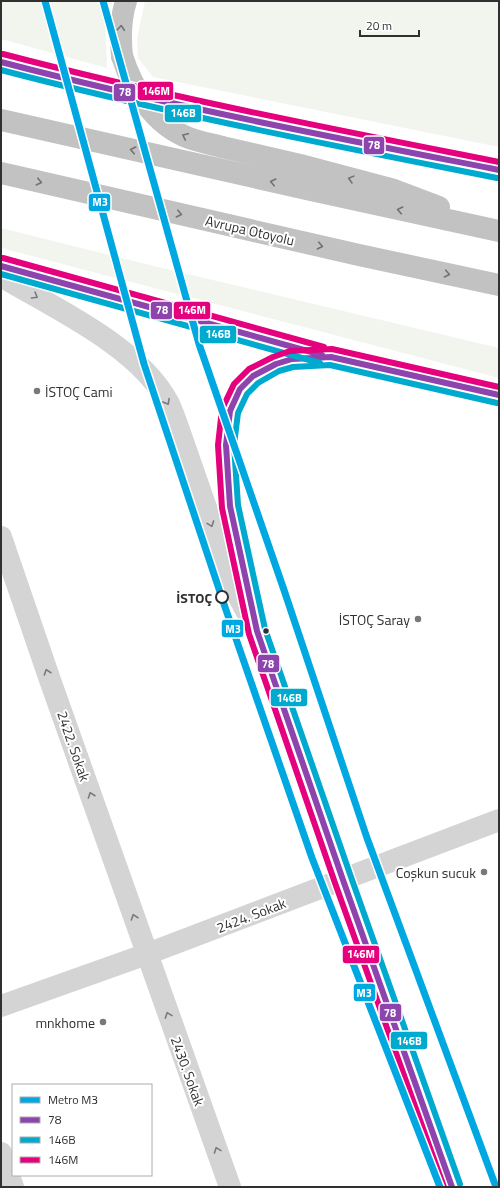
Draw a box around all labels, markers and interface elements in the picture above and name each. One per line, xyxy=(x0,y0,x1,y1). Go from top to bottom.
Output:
scale bar xyxy=(360,12,419,38)
text: 20 m xyxy=(366,16,392,35)
one-way arrow xyxy=(116,25,125,31)
line badge: 146M xyxy=(137,81,174,101)
line badge: 78 xyxy=(113,83,136,102)
text: 146M xyxy=(142,83,170,99)
text: 78 xyxy=(119,84,131,100)
line badge: 146B xyxy=(164,104,202,123)
text: 146B xyxy=(170,105,196,121)
one-way arrow xyxy=(182,133,189,141)
line badge: 78 xyxy=(363,136,385,155)
text: 78 xyxy=(368,137,380,153)
one-way arrow xyxy=(129,146,136,155)
one-way arrow xyxy=(348,175,355,184)
one-way arrow xyxy=(36,177,42,185)
one-way arrow xyxy=(270,178,276,186)
line badge: M3 xyxy=(88,193,111,212)
text: M3 xyxy=(92,194,108,210)
one-way arrow xyxy=(397,206,403,214)
one-way arrow xyxy=(175,209,182,218)
street label: Avrupa Otoyolu xyxy=(203,210,297,250)
one-way arrow xyxy=(317,241,323,249)
one-way arrow xyxy=(444,269,450,277)
one-way arrow xyxy=(30,292,38,299)
line badge: 78 xyxy=(150,301,173,320)
line badge: 146M xyxy=(173,301,211,320)
text: 78 xyxy=(156,302,168,318)
text: 146M xyxy=(178,302,206,318)
line badge: 146B xyxy=(199,325,237,344)
text: 146B xyxy=(205,326,231,342)
place label: İSTOÇ Cami xyxy=(45,381,112,402)
marker: İSTOÇ Cami xyxy=(32,386,42,396)
one-way arrow xyxy=(162,398,170,405)
one-way arrow xyxy=(207,521,215,528)
place label: İSTOÇ xyxy=(176,587,212,608)
marker: İSTOÇ xyxy=(215,590,229,604)
place label: İSTOÇ Saray xyxy=(339,609,410,630)
marker: İSTOÇ Saray xyxy=(413,614,423,624)
line badge: M3 xyxy=(221,619,244,638)
text: M3 xyxy=(225,621,241,637)
unlabelled marker xyxy=(261,626,271,636)
line badge: 78 xyxy=(257,654,280,673)
text: 78 xyxy=(262,656,274,672)
one-way arrow xyxy=(44,669,52,676)
line badge: 146B xyxy=(270,688,308,707)
text: 146B xyxy=(276,690,302,706)
street label: 2422. Sokak xyxy=(52,708,96,784)
one-way arrow xyxy=(87,791,96,798)
place label: Coşkun sucuk xyxy=(396,862,476,883)
marker: Coşkun sucuk xyxy=(479,867,489,877)
street label: 2424. Sokak xyxy=(213,892,289,938)
one-way arrow xyxy=(130,914,138,921)
line badge: 146M xyxy=(342,945,380,964)
text: 146M xyxy=(347,946,375,962)
line badge: M3 xyxy=(353,983,376,1002)
text: M3 xyxy=(356,985,372,1001)
line badge: 78 xyxy=(379,1003,402,1022)
text: 78 xyxy=(384,1005,396,1021)
one-way arrow xyxy=(165,1011,173,1018)
place label: mnkhome xyxy=(35,1012,95,1033)
marker: mnkhome xyxy=(98,1017,108,1027)
line badge: 146B xyxy=(390,1031,428,1050)
street label: 2430. Sokak xyxy=(166,1033,210,1109)
text: 146B xyxy=(396,1033,422,1049)
legend xyxy=(12,1084,152,1176)
text: Metro M3 xyxy=(48,1090,98,1109)
text: 78 xyxy=(48,1110,62,1129)
text: 146B xyxy=(48,1130,76,1149)
one-way arrow xyxy=(213,1147,222,1154)
text: 146M xyxy=(48,1150,78,1169)

